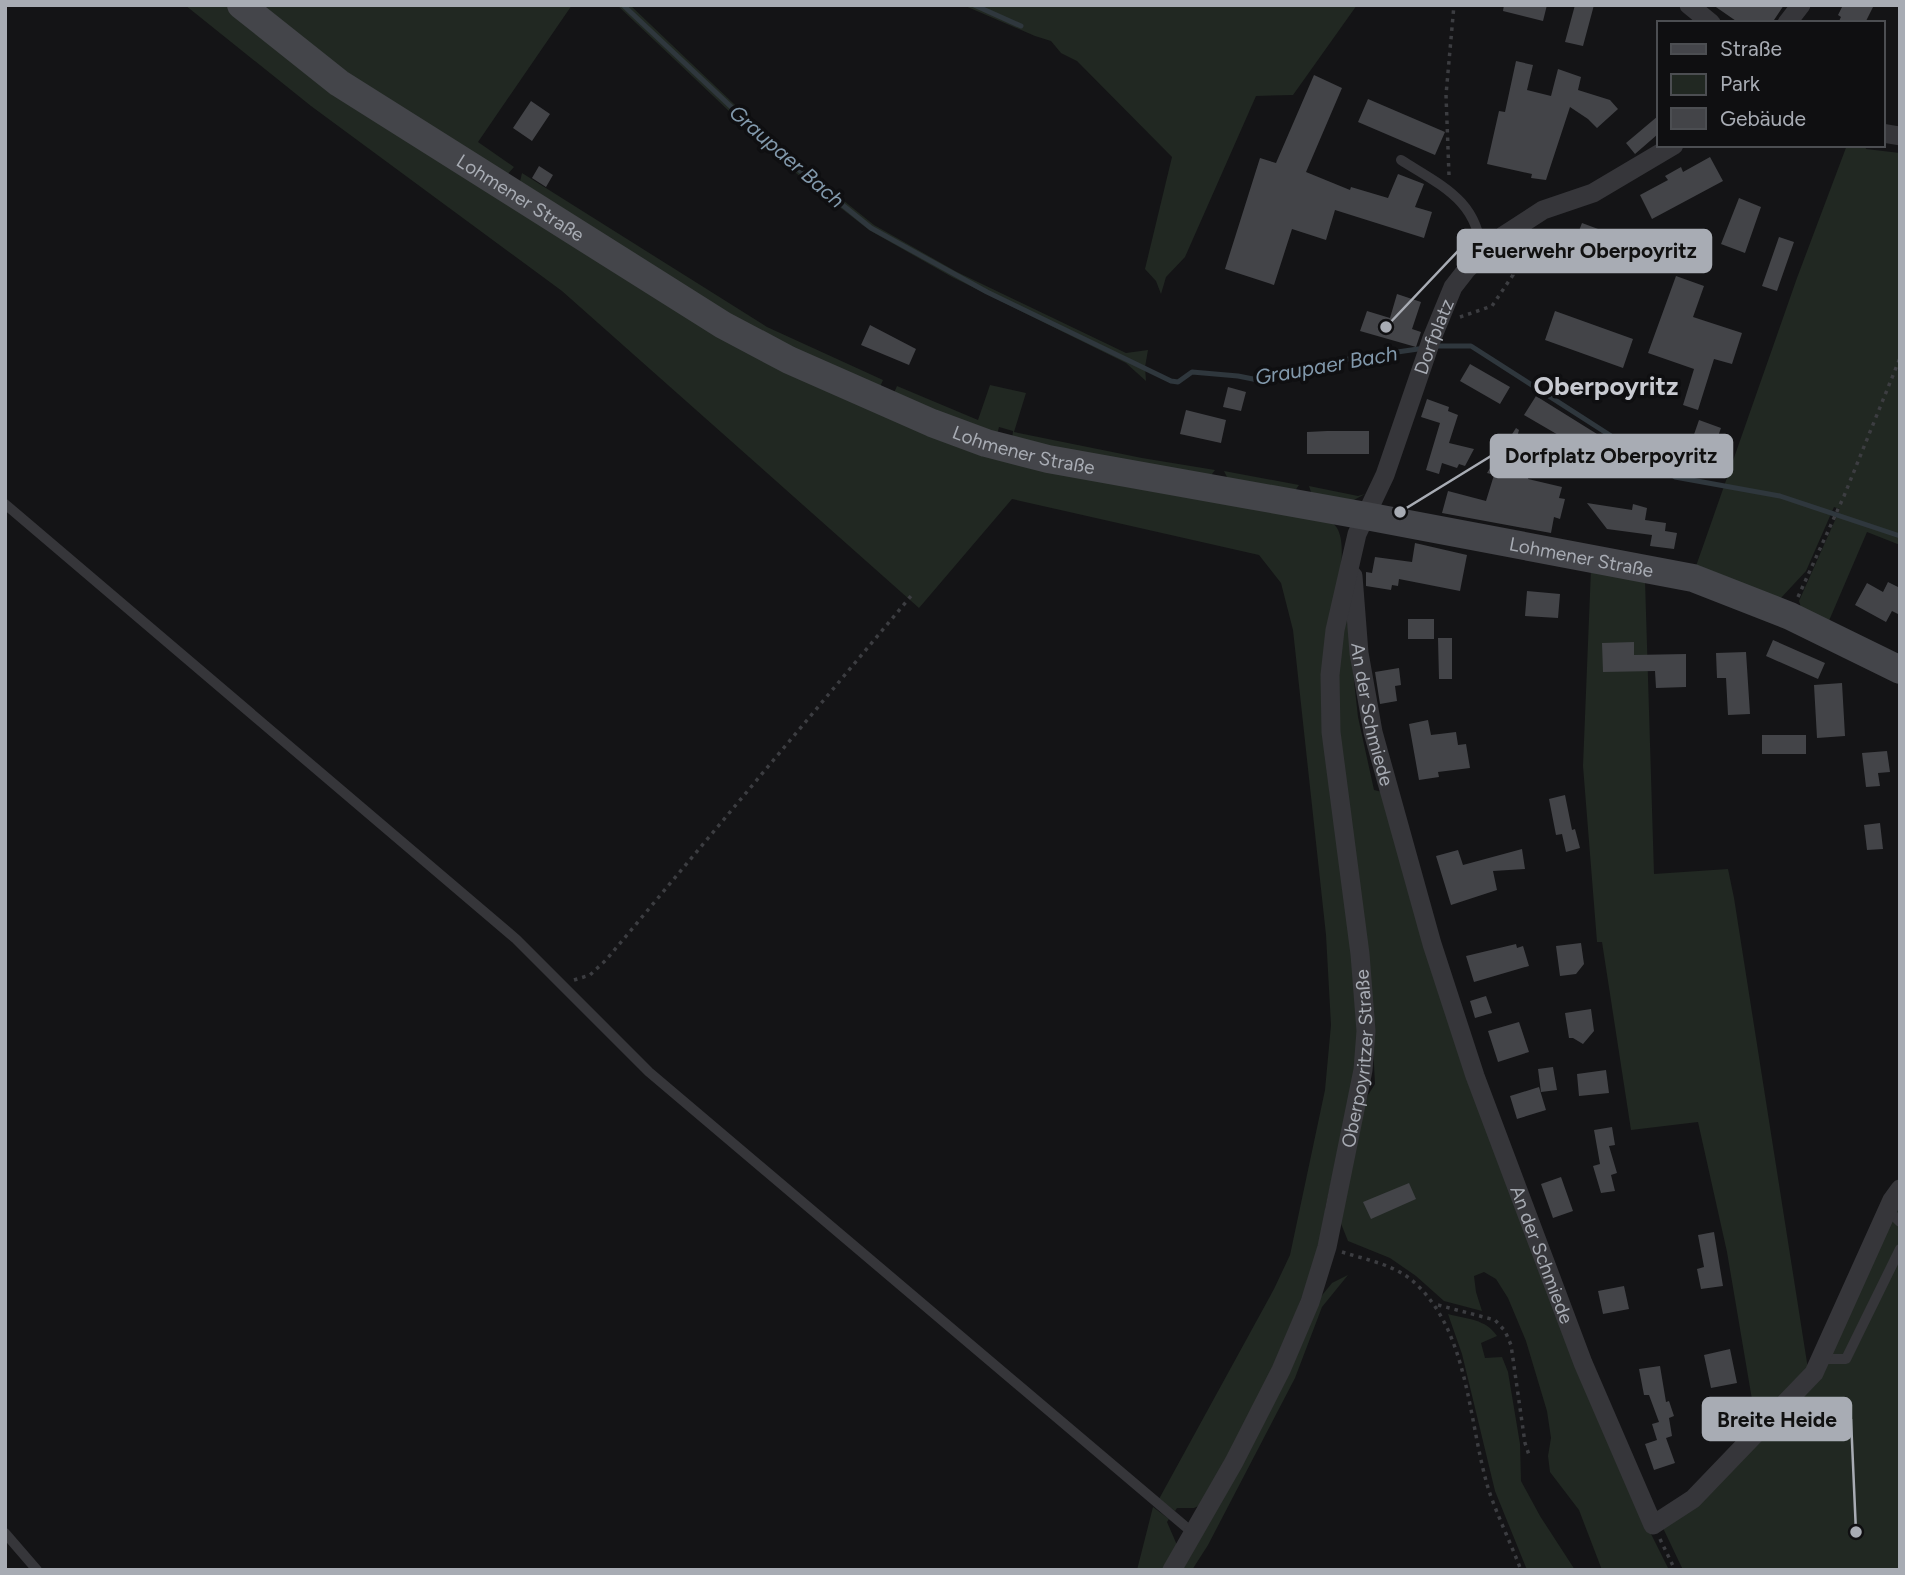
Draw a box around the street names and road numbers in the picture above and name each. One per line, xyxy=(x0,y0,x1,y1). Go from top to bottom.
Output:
street label: Lohmener Straße xyxy=(453,149,589,246)
street label: Dorfplatz xyxy=(1409,295,1458,377)
street label: Lohmener Straße xyxy=(949,420,1097,479)
street label: Lohmener Straße xyxy=(1507,532,1655,582)
street label: An der Schmiede xyxy=(1347,642,1399,789)
street label: Oberpoyritzer Straße xyxy=(1336,969,1378,1150)
street label: An der Schmiede xyxy=(1506,1182,1579,1327)

